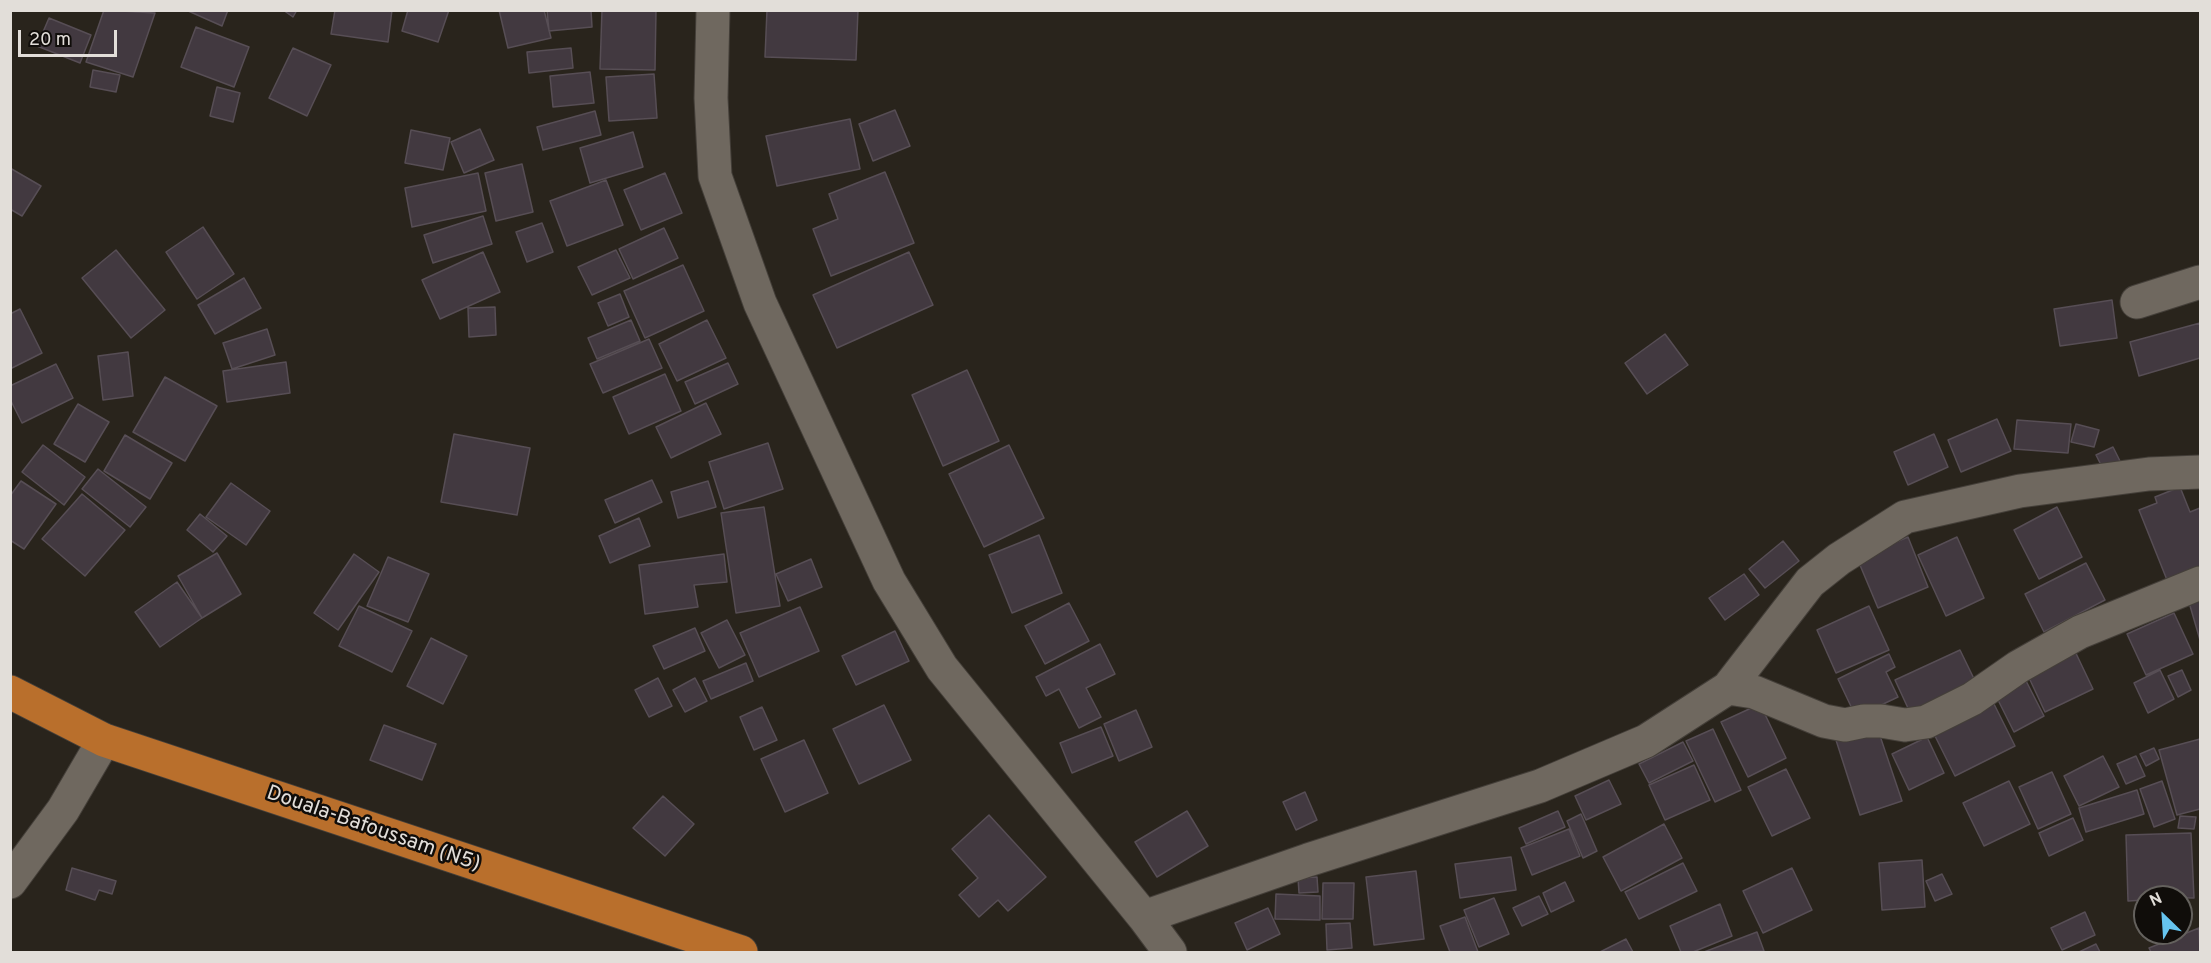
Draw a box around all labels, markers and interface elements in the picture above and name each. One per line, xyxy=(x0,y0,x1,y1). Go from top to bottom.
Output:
scale bar xyxy=(21,18,120,56)
text: 20 m xyxy=(29,29,71,52)
street label: Douala-Bafoussam (N5) xyxy=(263,782,483,878)
north arrow xyxy=(2133,885,2193,945)
text: N xyxy=(2147,889,2166,912)

